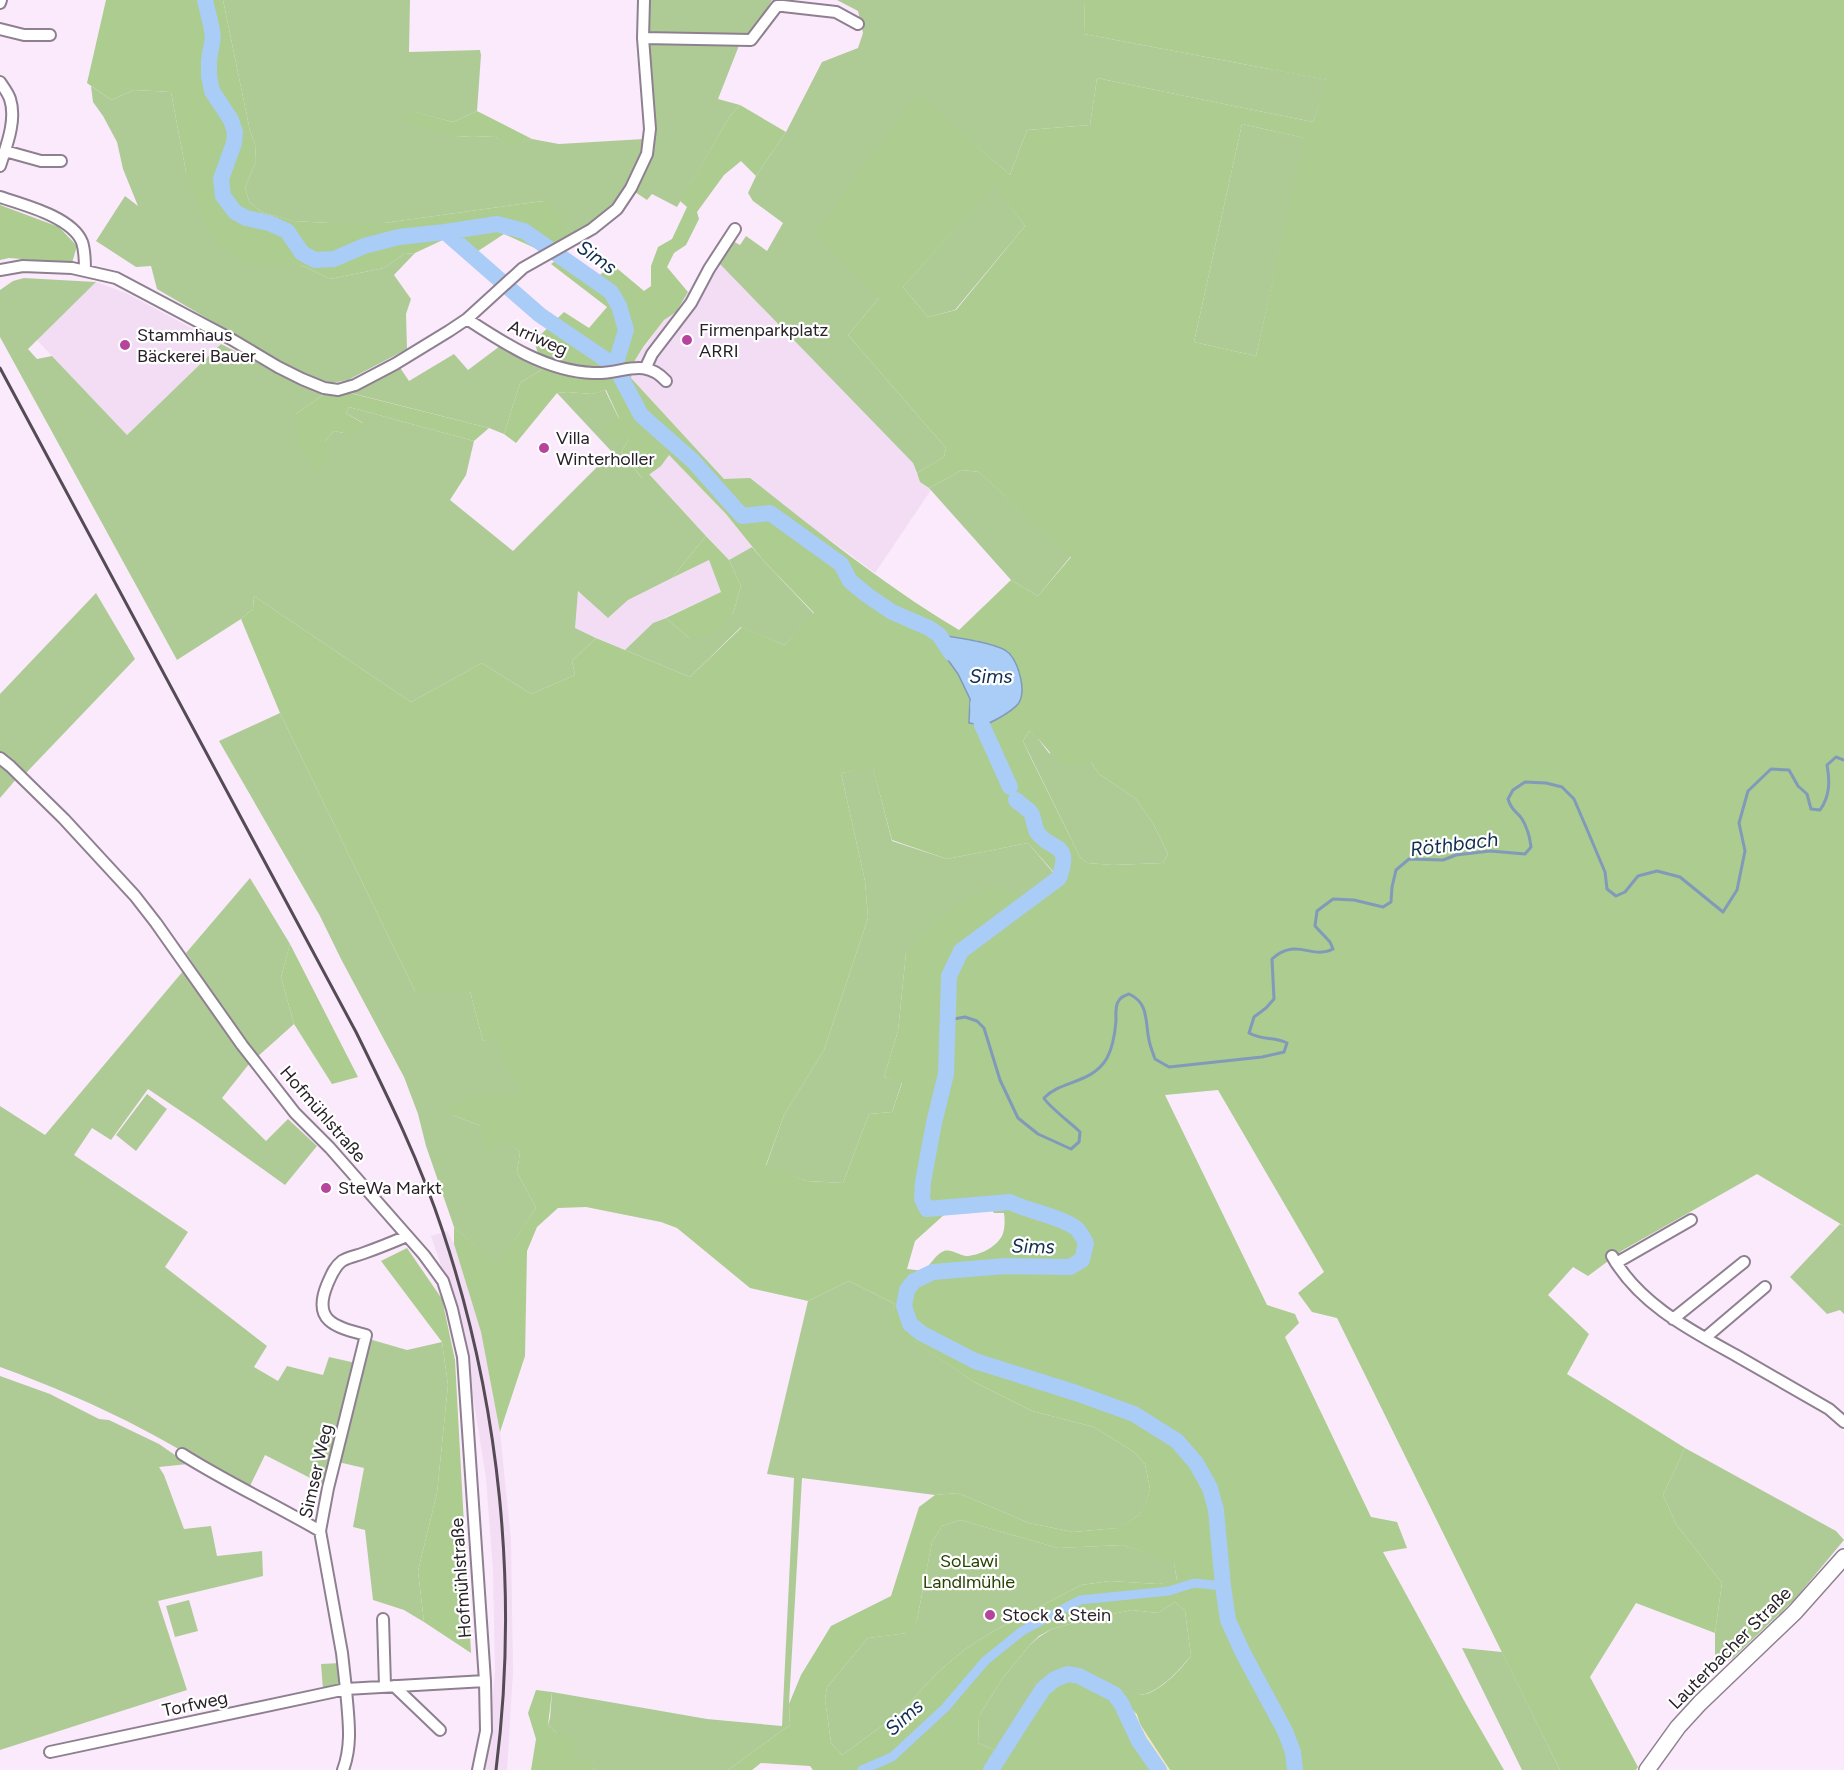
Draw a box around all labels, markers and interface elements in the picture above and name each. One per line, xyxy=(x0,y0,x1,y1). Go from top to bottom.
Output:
water label: Sims xyxy=(572,235,622,280)
street label: Arriweg xyxy=(505,315,571,361)
place label: Firmenparkplatz ARRI xyxy=(699,319,828,362)
place label: Stammhaus Bäckerei Bauer xyxy=(137,324,256,367)
marker: Firmenparkplatz ARRI xyxy=(680,333,694,347)
marker: Stammhaus Bäckerei Bauer xyxy=(118,338,132,352)
place label: Villa Winterholler xyxy=(556,427,655,470)
marker: Villa Winterholler xyxy=(537,441,551,455)
water label: Sims xyxy=(969,664,1013,688)
water label: Röthbach xyxy=(1409,827,1499,861)
street label: Hofmühlstraße xyxy=(275,1061,371,1167)
place label: SteWa Markt xyxy=(338,1177,442,1199)
marker: SteWa Markt xyxy=(319,1181,333,1195)
water label: Sims xyxy=(1011,1234,1055,1258)
street label: Simser Weg xyxy=(294,1422,338,1520)
street label: Hofmühlstraße xyxy=(446,1517,476,1639)
park label: SoLawi Landlmühle xyxy=(923,1550,1015,1593)
street label: Lauterbacher Straße xyxy=(1664,1582,1796,1714)
place label: Stock & Stein xyxy=(1002,1604,1111,1626)
marker: Stock & Stein xyxy=(983,1608,997,1622)
street label: Torfweg xyxy=(160,1686,230,1722)
water label: Sims xyxy=(880,1693,929,1740)

